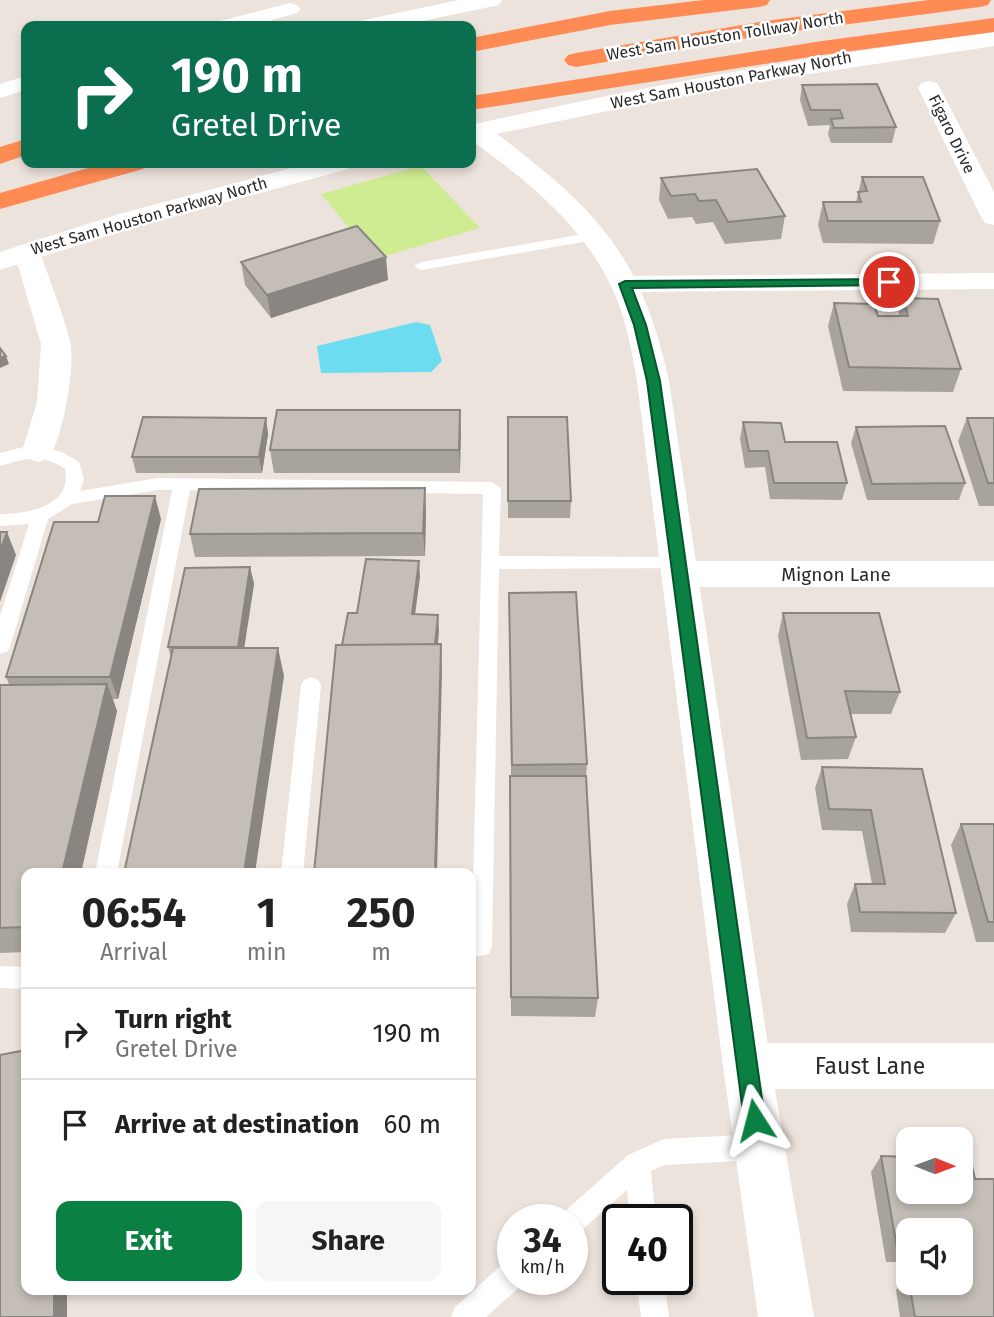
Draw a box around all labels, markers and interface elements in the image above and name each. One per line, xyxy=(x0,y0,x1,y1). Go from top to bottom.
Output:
street label: West Sam Houston Tollway North xyxy=(605,8,845,64)
text: 190 m xyxy=(171,46,303,105)
street label: West Sam Houston Parkway North xyxy=(609,47,853,113)
icon: right xyxy=(56,49,147,140)
street label: Figaro Drive xyxy=(925,91,979,177)
text: Gretel Drive xyxy=(171,106,341,144)
street label: West Sam Houston Parkway North xyxy=(29,173,269,259)
pin xyxy=(859,252,919,312)
icon: arrive xyxy=(870,263,908,301)
street label: Mignon Lane xyxy=(781,563,891,586)
text: 06:54 xyxy=(81,888,186,938)
text: 1 xyxy=(257,888,276,938)
text: 250 xyxy=(347,888,416,938)
text: Arrival xyxy=(100,938,168,966)
text: min xyxy=(247,938,286,966)
text: m xyxy=(371,938,391,966)
text: Turn right xyxy=(115,1004,232,1035)
icon: right xyxy=(56,1015,94,1053)
text: 190 m xyxy=(372,1018,441,1049)
text: Gretel Drive xyxy=(115,1035,238,1063)
street label: Faust Lane xyxy=(815,1052,925,1080)
position arrow xyxy=(718,1083,792,1157)
icon: arrive xyxy=(56,1106,94,1144)
text: Arrive at destination xyxy=(115,1109,359,1140)
text: 60 m xyxy=(383,1109,441,1140)
north arrow xyxy=(896,1127,973,1204)
map controls xyxy=(896,1127,973,1295)
button: Exit xyxy=(56,1201,242,1281)
button: Share xyxy=(256,1201,441,1281)
speed limit sign: 40 xyxy=(602,1204,693,1295)
button: sound xyxy=(896,1218,973,1295)
text: 34 xyxy=(524,1219,561,1261)
text: km/h xyxy=(520,1256,565,1278)

